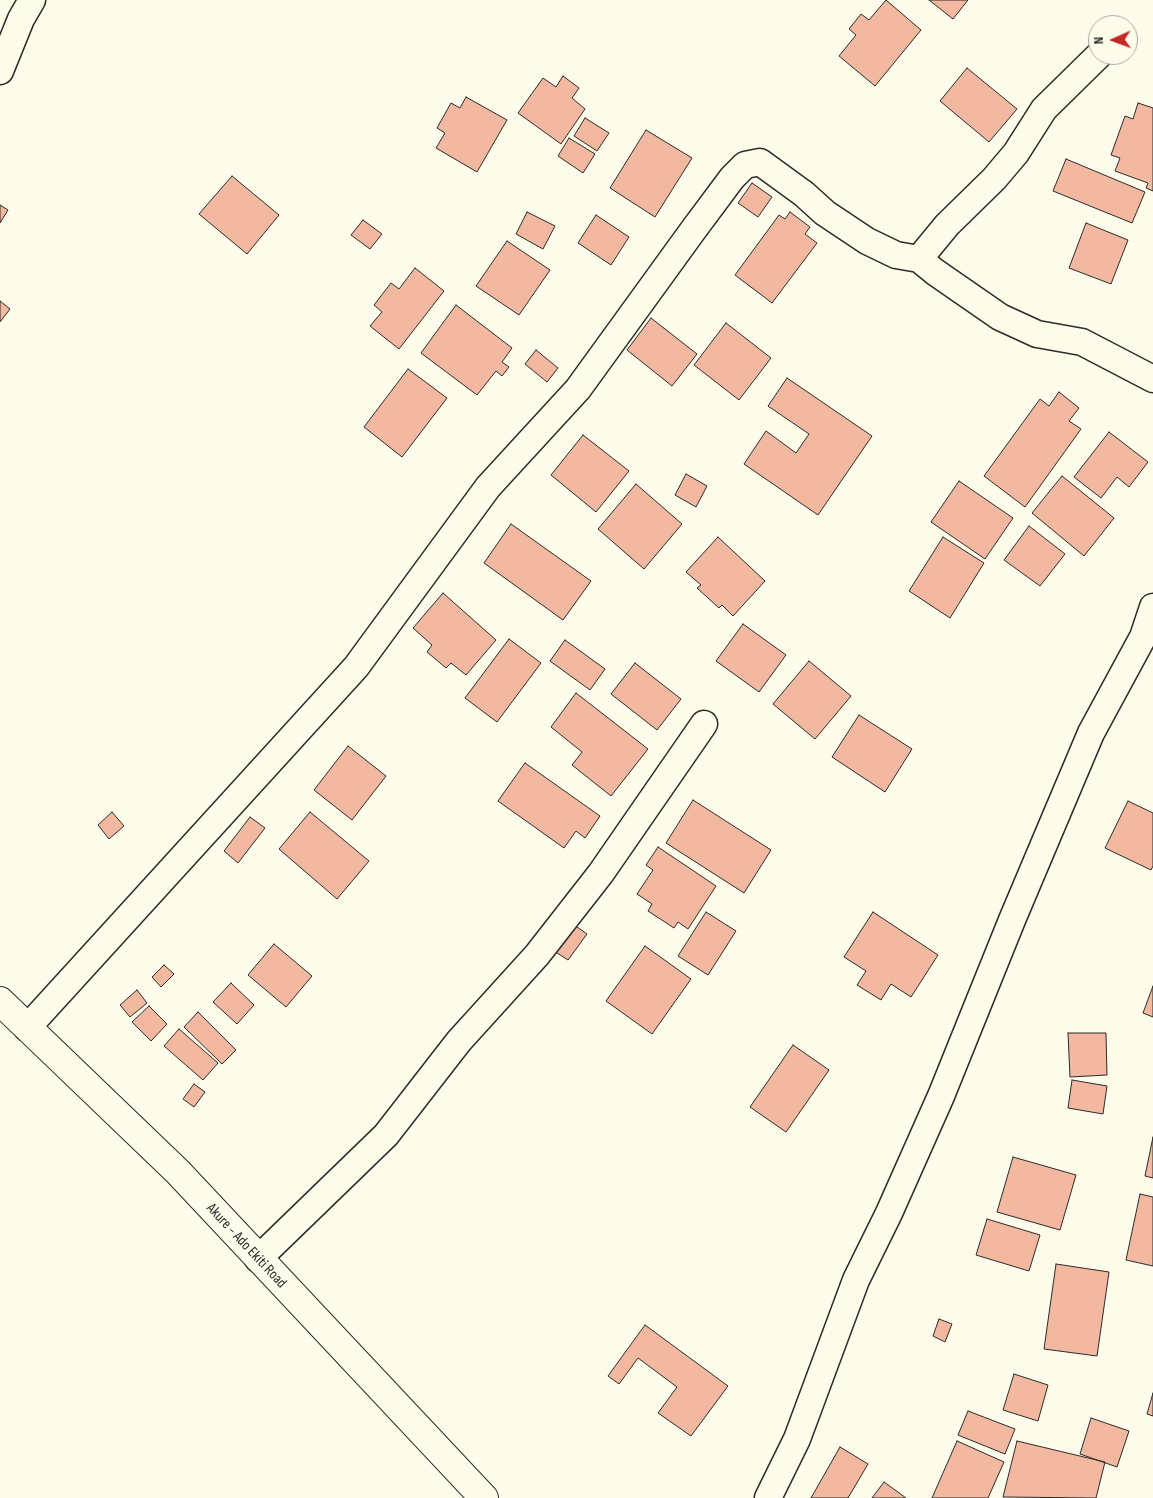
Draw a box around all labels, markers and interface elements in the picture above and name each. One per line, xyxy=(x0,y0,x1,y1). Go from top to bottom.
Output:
north arrow xyxy=(1088,15,1138,65)
text: N xyxy=(1090,36,1107,45)
street label: Akure - Ado Ekiti Road xyxy=(202,1200,290,1292)

